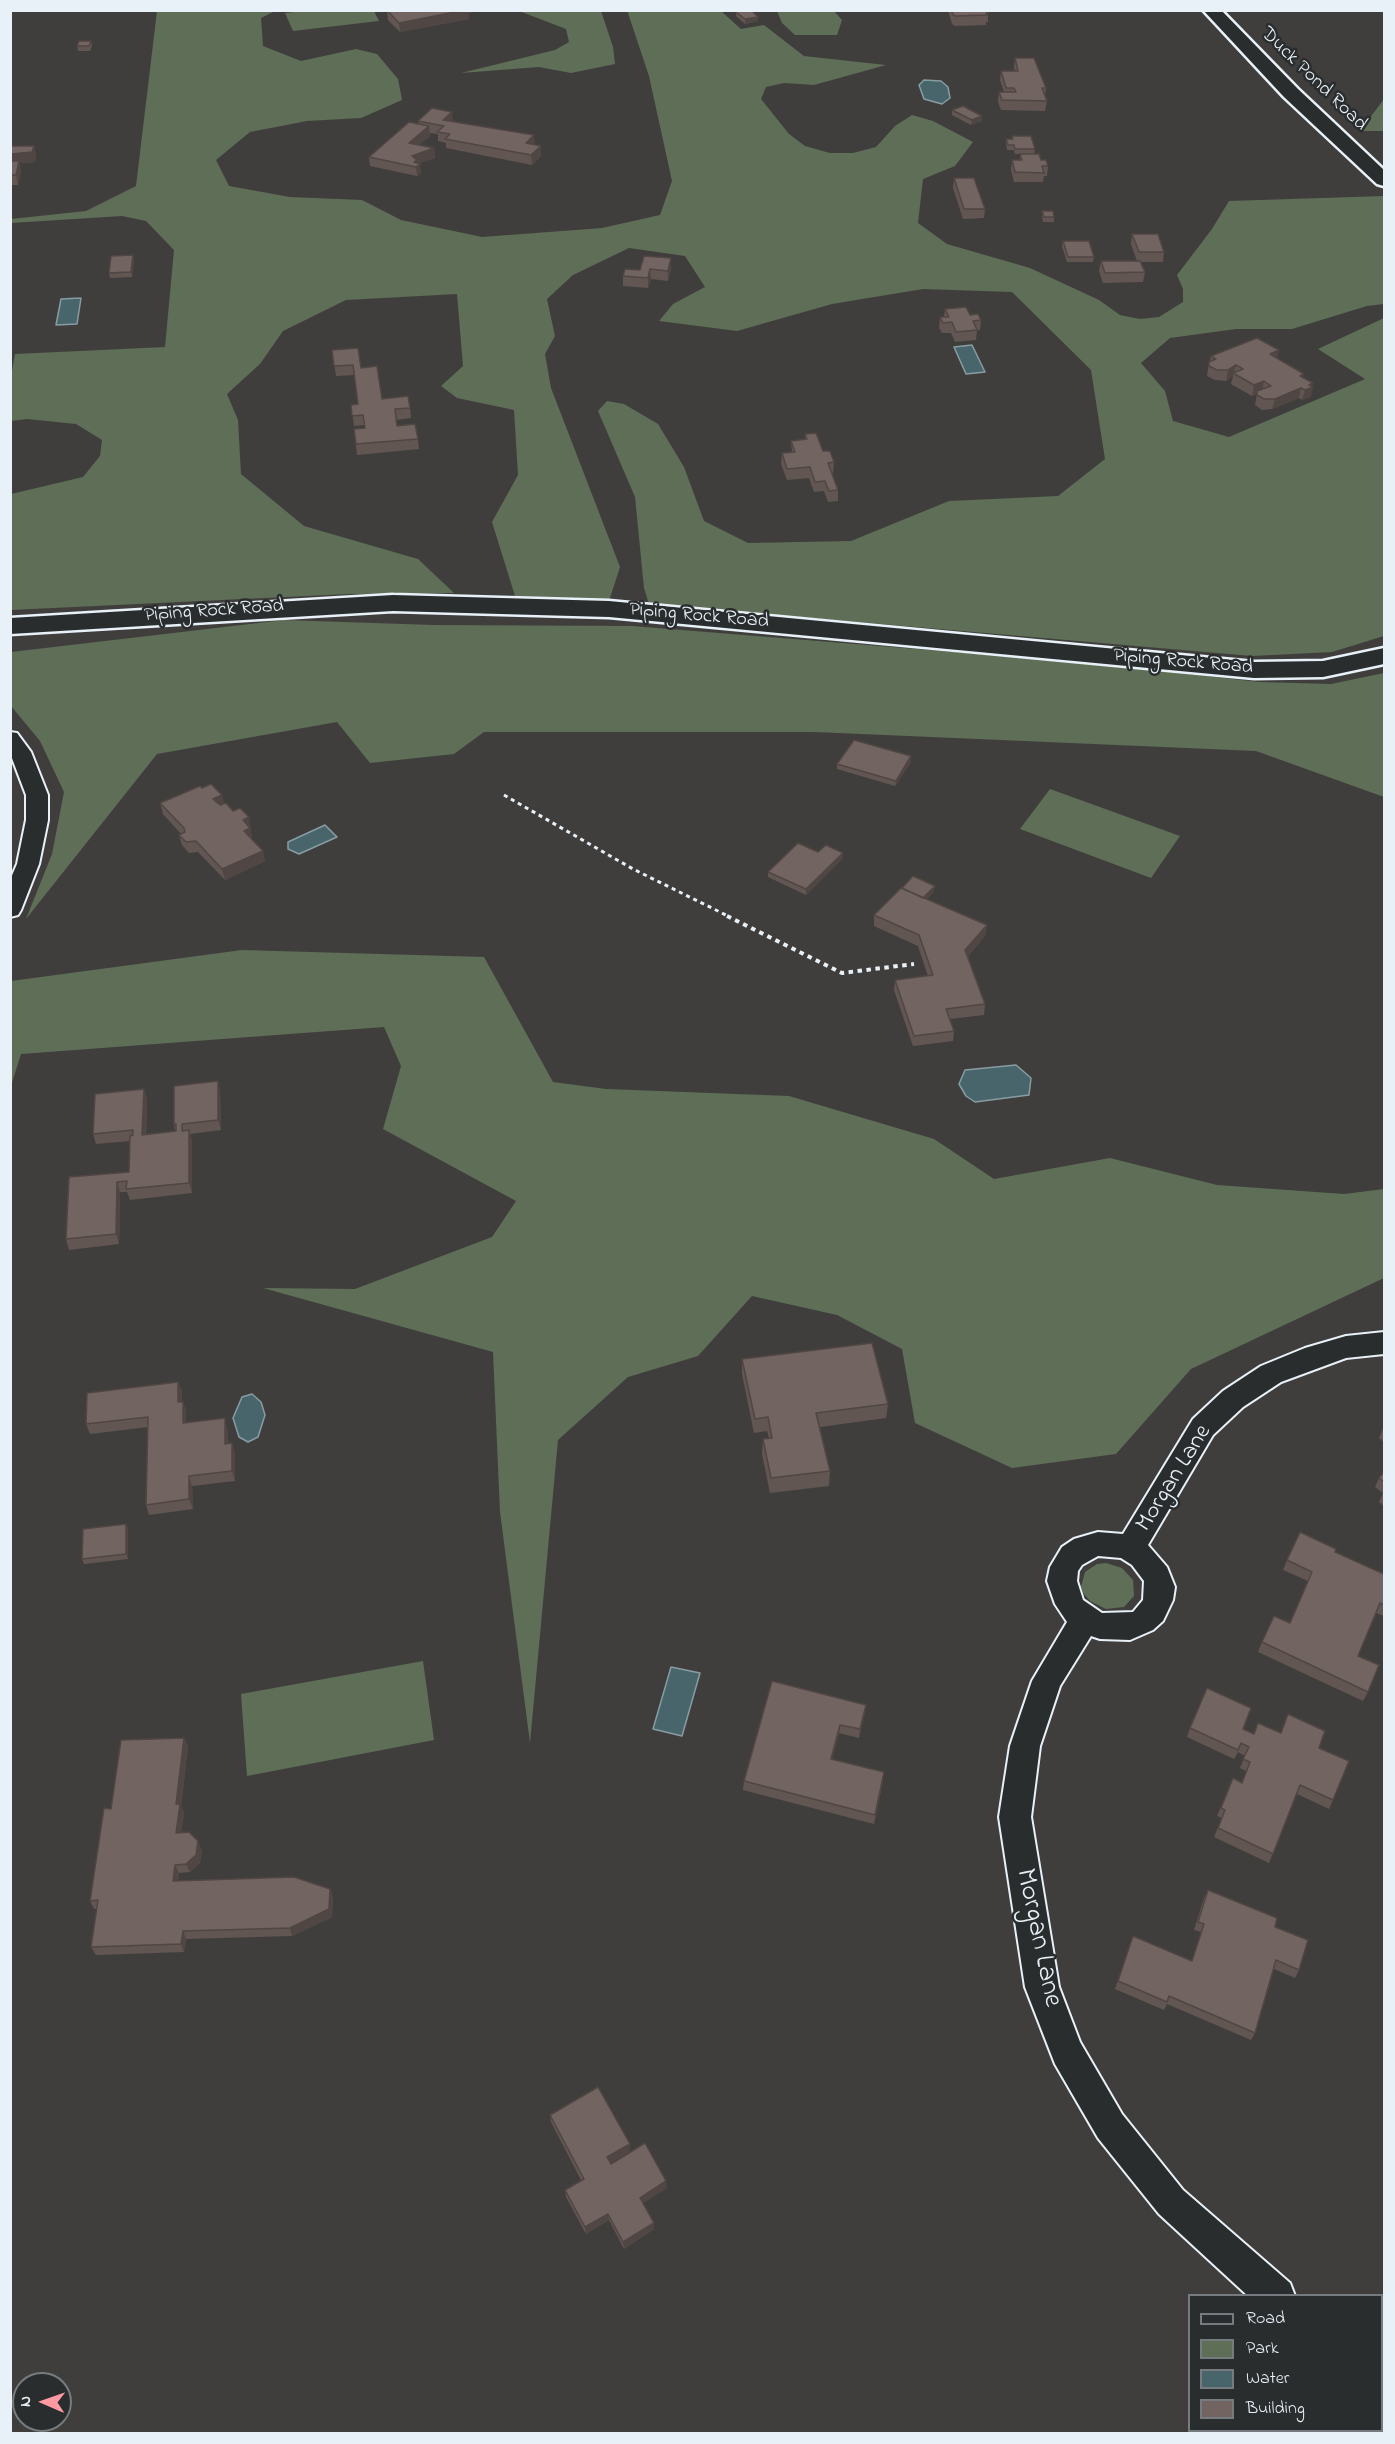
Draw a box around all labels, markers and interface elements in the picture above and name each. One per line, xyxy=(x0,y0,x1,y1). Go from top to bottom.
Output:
street label: Duck Pond Road xyxy=(1255,23,1371,137)
street label: Piping Rock Road xyxy=(143,595,285,629)
street label: Piping Rock Road xyxy=(628,599,770,635)
street label: Piping Rock Road xyxy=(1112,645,1254,681)
street label: Morgan Lane xyxy=(1131,1420,1219,1538)
street label: Morgan Lane xyxy=(1006,1866,1068,2010)
legend xyxy=(1188,2294,1383,2432)
text: Road xyxy=(1246,2306,1285,2332)
text: Park xyxy=(1246,2336,1279,2362)
text: Water xyxy=(1246,2366,1289,2392)
north arrow xyxy=(12,2372,72,2432)
text: N xyxy=(14,2396,38,2407)
text: Building xyxy=(1246,2396,1305,2422)

